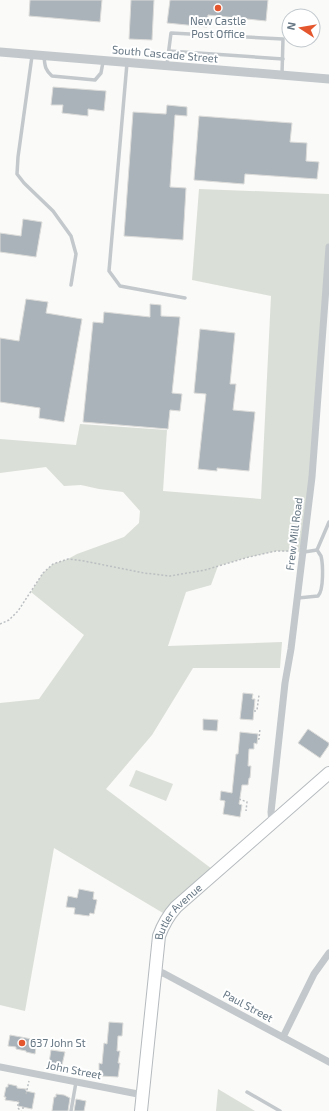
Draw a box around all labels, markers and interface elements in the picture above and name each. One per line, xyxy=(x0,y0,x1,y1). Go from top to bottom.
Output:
marker: New Castle Post Office xyxy=(213,3,223,13)
north arrow xyxy=(281,8,321,48)
place label: New Castle Post Office xyxy=(190,14,246,40)
text: N xyxy=(284,21,298,31)
street label: South Cascade Street xyxy=(112,42,219,65)
street label: Frew Mill Road xyxy=(283,497,304,571)
street label: Butler Avenue xyxy=(152,880,204,940)
street label: Paul Street xyxy=(221,987,275,1024)
place label: 637 John St xyxy=(30,1036,86,1049)
marker: 637 John St xyxy=(17,1038,27,1048)
street label: John Street xyxy=(45,1058,103,1081)

